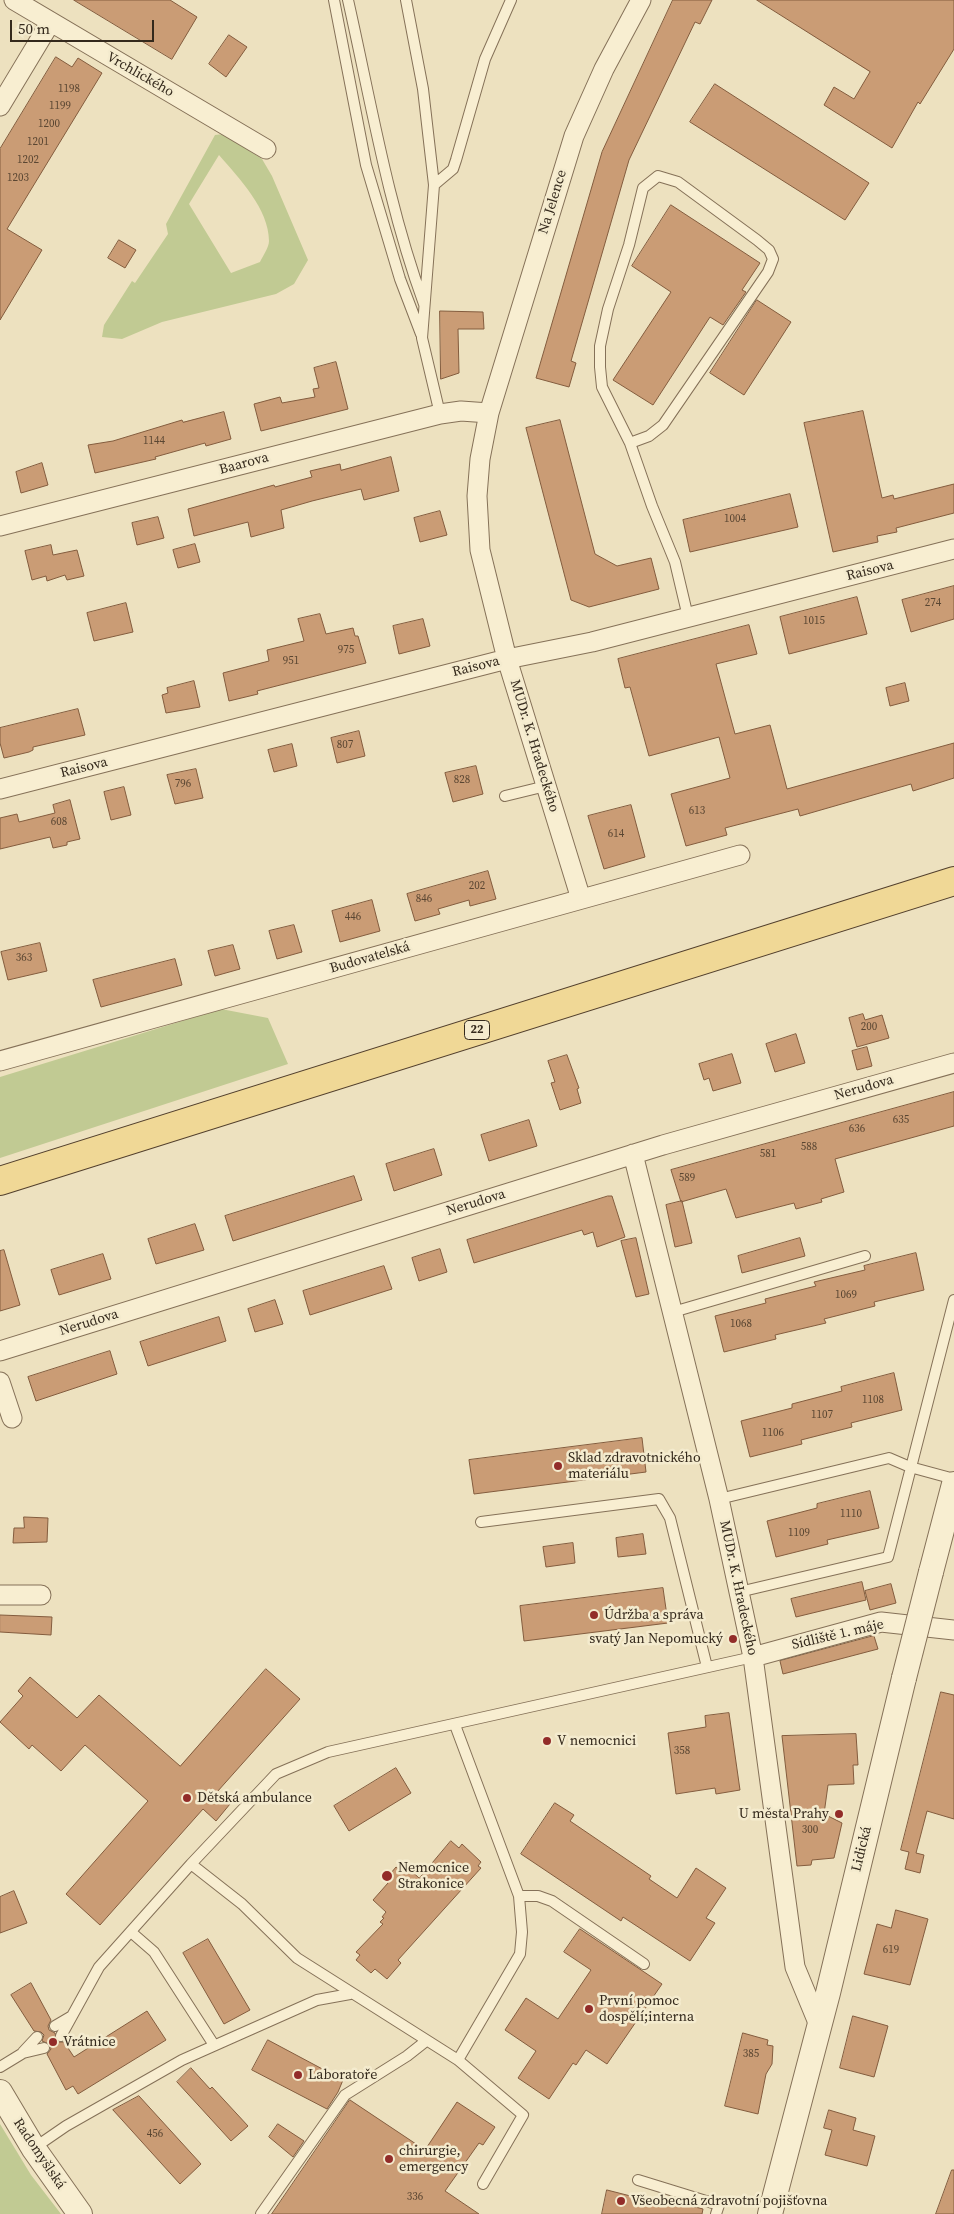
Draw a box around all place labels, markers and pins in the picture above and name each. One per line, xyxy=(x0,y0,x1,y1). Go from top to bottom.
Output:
place label: Sklad zdravotnického materiálu xyxy=(568,1450,701,1482)
marker: Sklad zdravotnického materiálu xyxy=(552,1460,564,1472)
place label: Údržba a správa xyxy=(604,1607,704,1623)
marker: Údržba a správa xyxy=(588,1609,600,1621)
place label: svatý Jan Nepomucký xyxy=(589,1631,723,1647)
marker: svatý Jan Nepomucký xyxy=(727,1633,739,1645)
place label: V nemocnici xyxy=(557,1733,636,1749)
marker: V nemocnici xyxy=(541,1735,553,1747)
place label: Dětská ambulance xyxy=(197,1790,312,1806)
marker: Dětská ambulance xyxy=(181,1792,193,1804)
place label: U města Prahy xyxy=(739,1806,829,1822)
marker: U města Prahy xyxy=(833,1808,845,1820)
place label: Nemocnice Strakonice xyxy=(398,1860,469,1892)
marker: Nemocnice Strakonice xyxy=(380,1869,394,1883)
place label: První pomoc dospělí;interna xyxy=(599,1993,694,2025)
marker: První pomoc dospělí;interna xyxy=(583,2003,595,2015)
place label: Vrátnice xyxy=(63,2034,116,2050)
marker: Vrátnice xyxy=(47,2036,59,2048)
place label: Laboratoře xyxy=(308,2067,377,2083)
marker: Laboratoře xyxy=(292,2069,304,2081)
place label: chirurgie, emergency xyxy=(399,2143,468,2176)
marker: chirurgie, emergency xyxy=(383,2153,395,2165)
place label: Všeobecná zdravotní pojišťovna xyxy=(631,2193,827,2209)
marker: Všeobecná zdravotní pojišťovna xyxy=(615,2195,627,2207)

